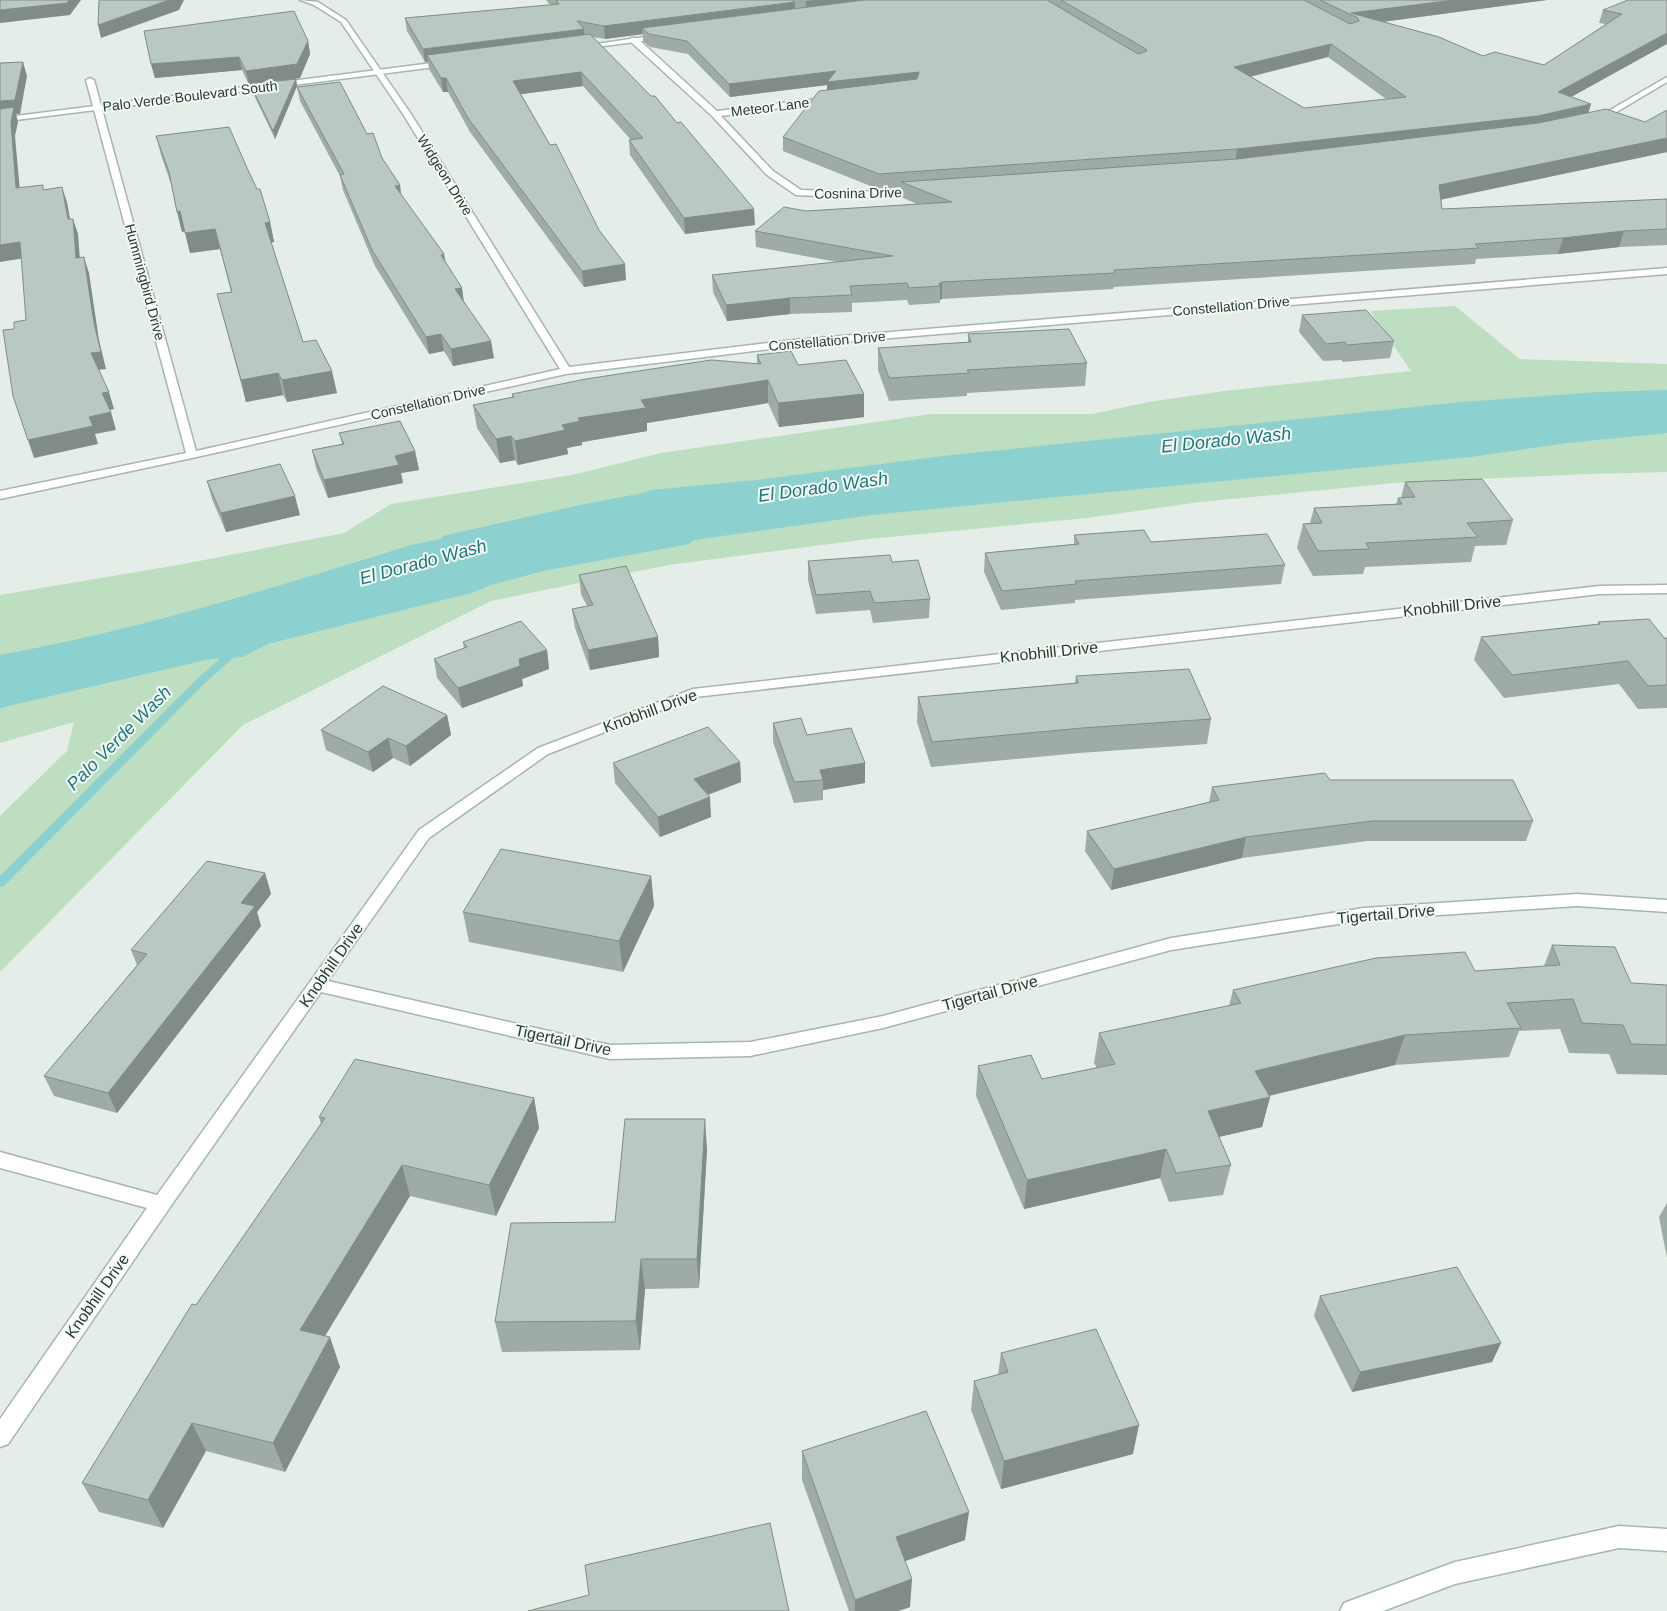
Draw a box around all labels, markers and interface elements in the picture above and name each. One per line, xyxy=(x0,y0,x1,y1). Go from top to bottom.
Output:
street label: Palo Verde Boulevard South xyxy=(102,77,278,115)
street label: Meteor Lane xyxy=(730,94,810,120)
street label: Widgeon Drive xyxy=(414,132,476,218)
street label: Cosnina Drive xyxy=(814,184,902,202)
street label: Hummingbird Drive xyxy=(122,222,168,342)
street label: Constellation Drive xyxy=(1172,293,1290,319)
street label: Constellation Drive xyxy=(768,328,886,354)
street label: Constellation Drive xyxy=(369,381,487,423)
water label: El Dorado Wash xyxy=(1160,423,1292,457)
water label: El Dorado Wash xyxy=(757,468,889,506)
water label: El Dorado Wash xyxy=(357,535,489,589)
street label: Knobhill Drive xyxy=(1402,592,1502,620)
street label: Knobhill Drive xyxy=(999,638,1099,666)
water label: Palo Verde Wash xyxy=(63,682,175,794)
street label: Knobhill Drive xyxy=(601,686,699,736)
street label: Tigertail Drive xyxy=(1336,901,1436,927)
street label: Knobhill Drive xyxy=(296,920,366,1010)
street label: Tigertail Drive xyxy=(940,972,1040,1014)
street label: Tigertail Drive xyxy=(513,1021,613,1059)
street label: Knobhill Drive xyxy=(62,1251,132,1341)

